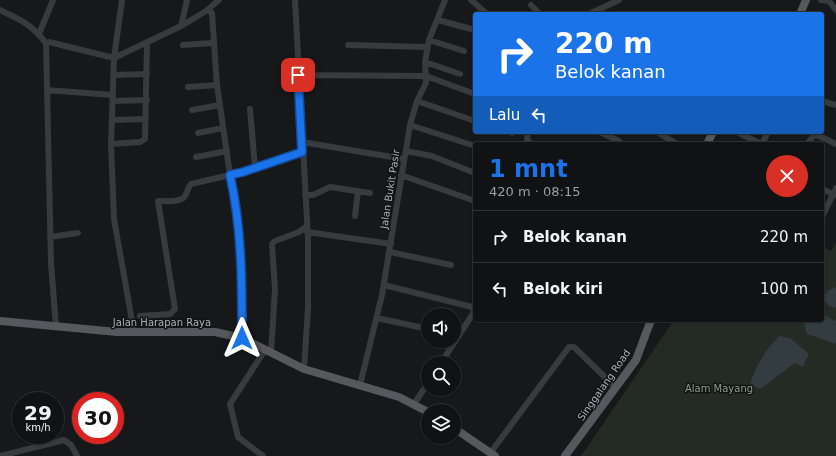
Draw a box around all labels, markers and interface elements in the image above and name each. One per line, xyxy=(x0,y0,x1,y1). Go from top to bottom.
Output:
text: 220 m xyxy=(555,27,652,60)
icon: right xyxy=(489,28,541,80)
pin xyxy=(281,58,315,92)
text: Belok kanan xyxy=(555,61,666,82)
icon: arrive xyxy=(287,64,309,86)
icon: left xyxy=(528,104,550,126)
text: Lalu xyxy=(489,106,520,124)
street label: Jalan Bukit Pasir xyxy=(378,148,402,230)
text: 1 mnt xyxy=(489,155,568,183)
button: close xyxy=(766,155,808,197)
text: 420 m · 08:15 xyxy=(489,184,580,199)
icon: right xyxy=(489,226,511,248)
text: Belok kanan xyxy=(523,228,627,246)
text: 220 m xyxy=(760,228,808,246)
icon: left xyxy=(489,278,511,300)
text: Belok kiri xyxy=(523,280,603,298)
text: 100 m xyxy=(760,280,808,298)
map controls xyxy=(421,308,461,444)
button: sound xyxy=(421,308,461,348)
street label: Jalan Harapan Raya xyxy=(112,317,211,328)
position arrow xyxy=(221,317,263,359)
street label: Singgalang Road xyxy=(575,347,633,423)
button: search xyxy=(421,356,461,396)
park label: Alam Mayang xyxy=(685,383,753,394)
speed limit sign: 30 xyxy=(72,392,124,444)
text: 29 xyxy=(24,401,52,425)
button: layers xyxy=(421,404,461,444)
text: km/h xyxy=(25,422,51,433)

